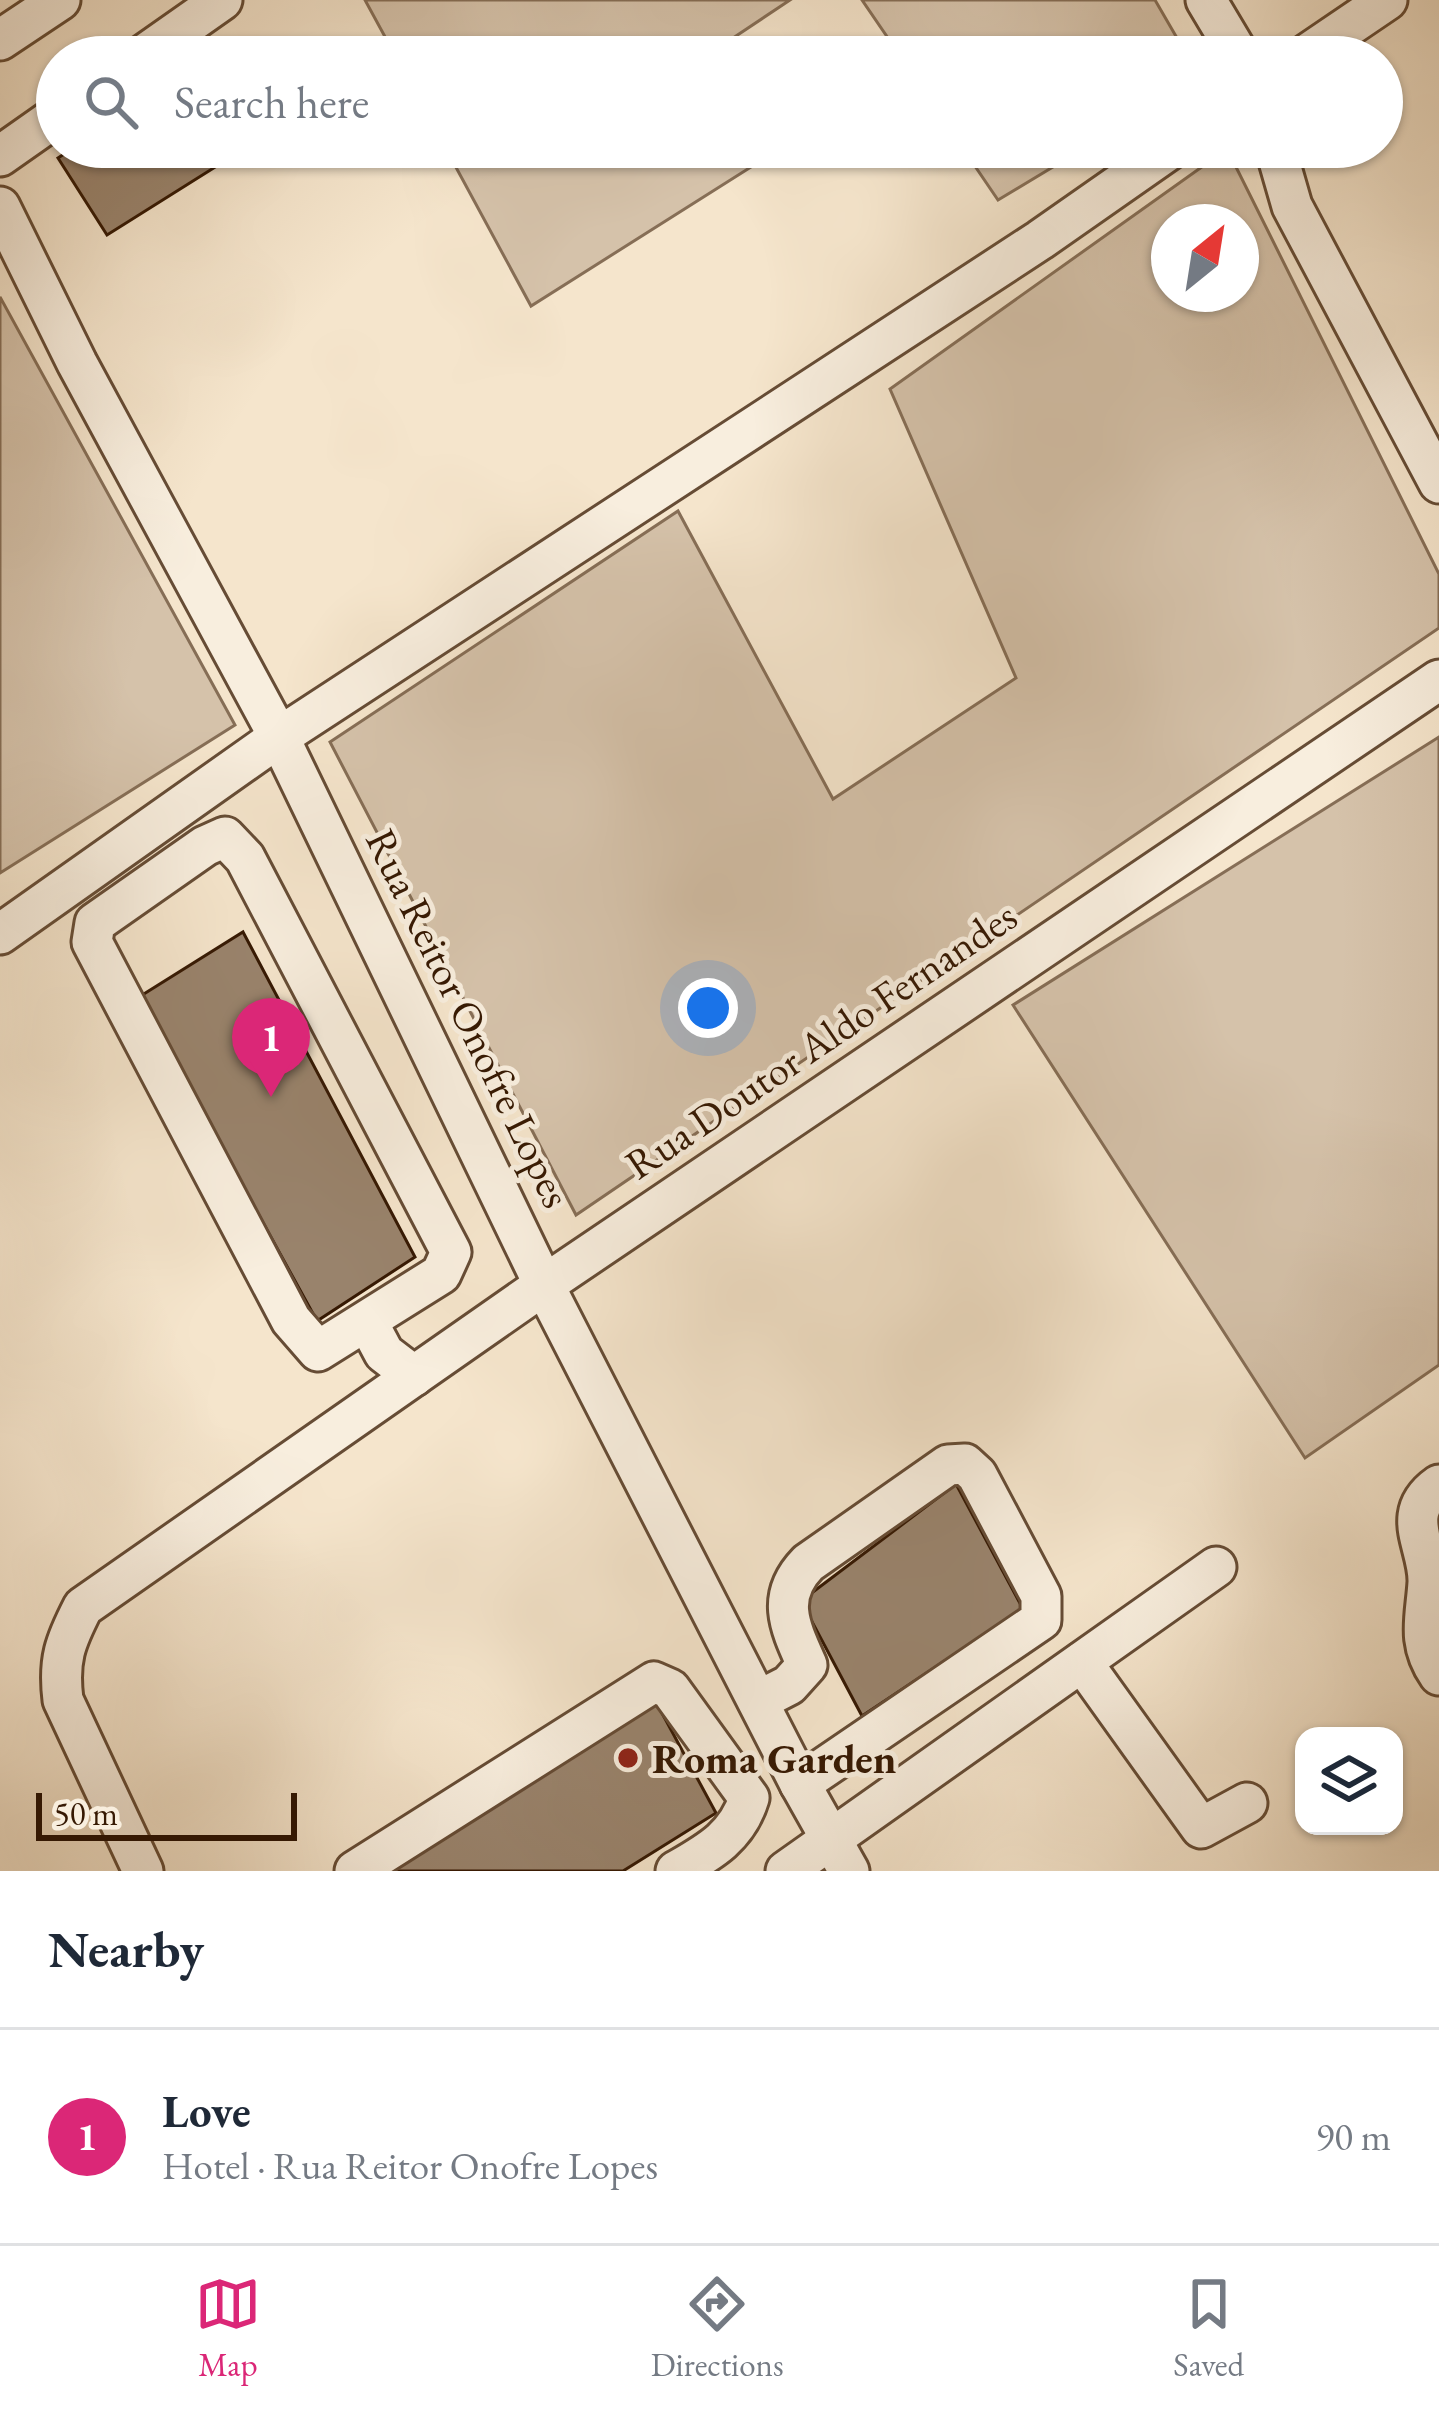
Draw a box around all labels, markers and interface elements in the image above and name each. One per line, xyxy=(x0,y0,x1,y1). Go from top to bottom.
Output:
search box xyxy=(36,36,1403,168)
icon: search xyxy=(78,69,144,135)
text: Search here xyxy=(174,73,369,131)
north arrow xyxy=(1151,204,1259,312)
street label: Rua Reitor Onofre Lopes xyxy=(353,820,585,1216)
street label: Rua Doutor Aldo Fernandes xyxy=(615,888,1027,1192)
your location xyxy=(678,978,738,1038)
pin: 1 xyxy=(232,998,310,1097)
map controls xyxy=(1295,1727,1403,1835)
button: layers xyxy=(1295,1727,1403,1835)
place label: Roma Garden xyxy=(652,1731,897,1786)
marker: Roma Garden xyxy=(615,1745,641,1771)
scale bar xyxy=(36,1787,297,1840)
text: 50 m xyxy=(54,1792,118,1835)
text: Nearby xyxy=(48,1916,204,1982)
text: Love xyxy=(162,2082,251,2140)
text: 1 xyxy=(77,2111,97,2162)
text: 90 m xyxy=(1315,2111,1391,2162)
text: Hotel · Rua Reitor Onofre Lopes xyxy=(162,2140,658,2191)
tab: Map xyxy=(195,2271,261,2386)
tab: Directions xyxy=(651,2271,784,2386)
tab: Saved xyxy=(1173,2271,1244,2386)

